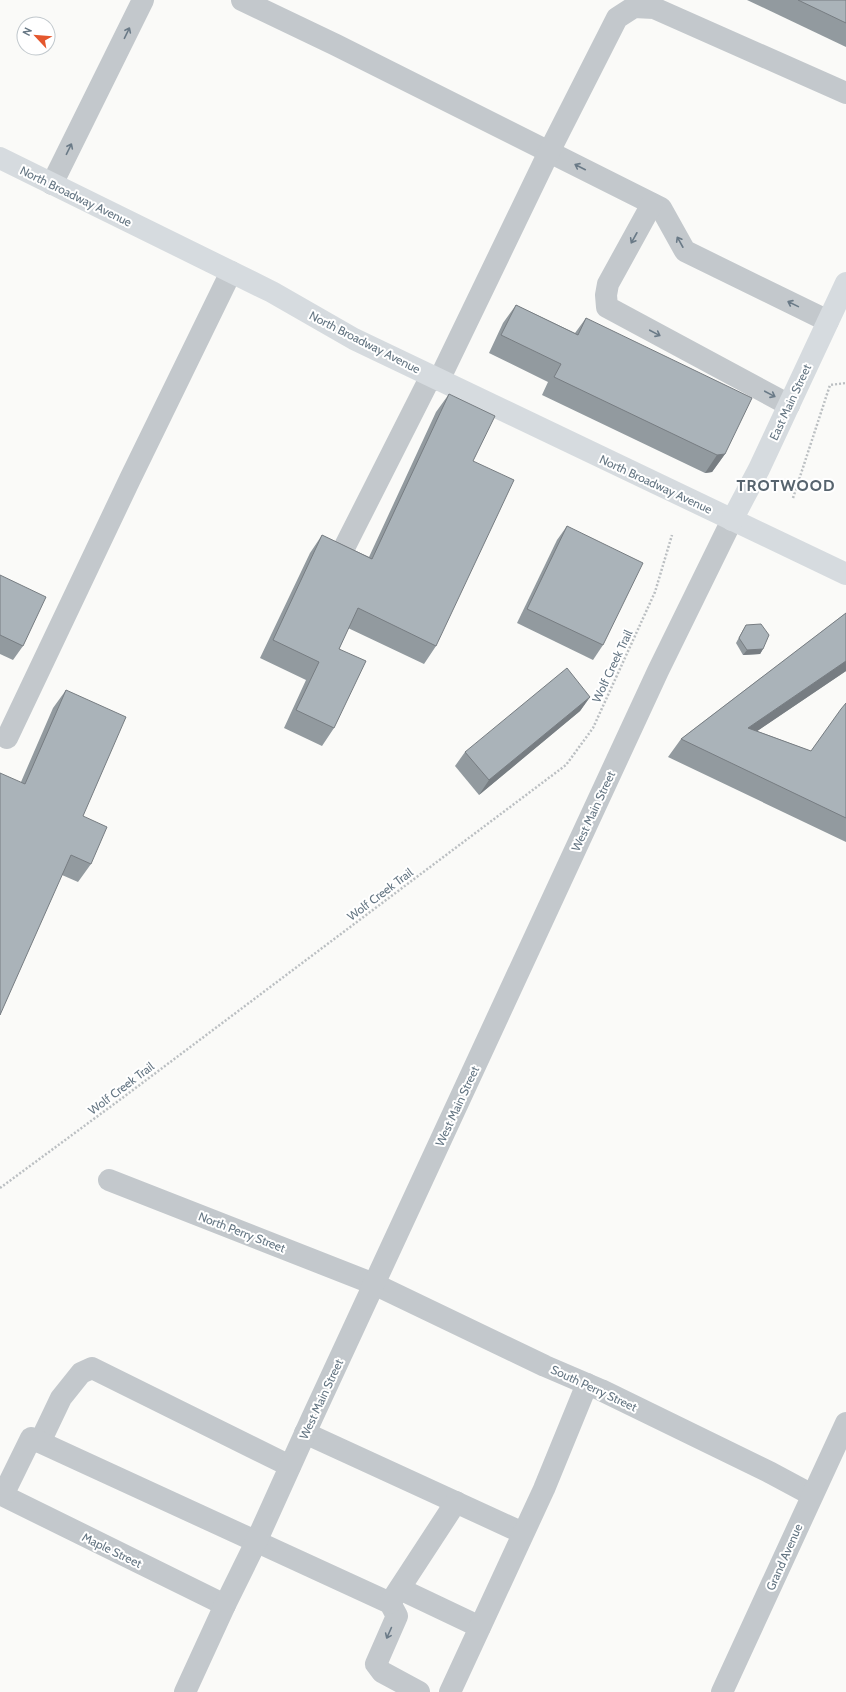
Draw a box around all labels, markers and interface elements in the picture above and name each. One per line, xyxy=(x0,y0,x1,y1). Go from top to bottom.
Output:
north arrow xyxy=(16,16,56,56)
text: N xyxy=(19,25,35,38)
one-way arrow xyxy=(124,27,131,39)
one-way arrow xyxy=(66,143,74,155)
street label: North Broadway Avenue xyxy=(18,162,134,230)
one-way arrow xyxy=(574,163,586,171)
one-way arrow xyxy=(629,232,637,244)
one-way arrow xyxy=(676,237,684,249)
one-way arrow xyxy=(787,300,799,307)
street label: North Broadway Avenue xyxy=(307,307,423,377)
one-way arrow xyxy=(649,329,661,337)
street label: East Main Street xyxy=(766,362,814,442)
one-way arrow xyxy=(763,391,775,399)
street label: North Broadway Avenue xyxy=(597,451,715,517)
district label: TROTWOOD xyxy=(737,476,835,495)
street label: Wolf Creek Trail xyxy=(589,627,635,705)
street label: West Main Street xyxy=(568,768,618,854)
street label: Wolf Creek Trail xyxy=(344,864,416,924)
street label: Wolf Creek Trail xyxy=(85,1058,157,1118)
street label: West Main Street xyxy=(432,1063,482,1149)
street label: North Perry Street xyxy=(196,1209,288,1255)
street label: West Main Street xyxy=(296,1356,346,1442)
street label: South Perry Street xyxy=(549,1362,639,1414)
street label: Grand Avenue xyxy=(763,1521,805,1593)
street label: Maple Street xyxy=(80,1529,144,1571)
one-way arrow xyxy=(385,1627,392,1639)

